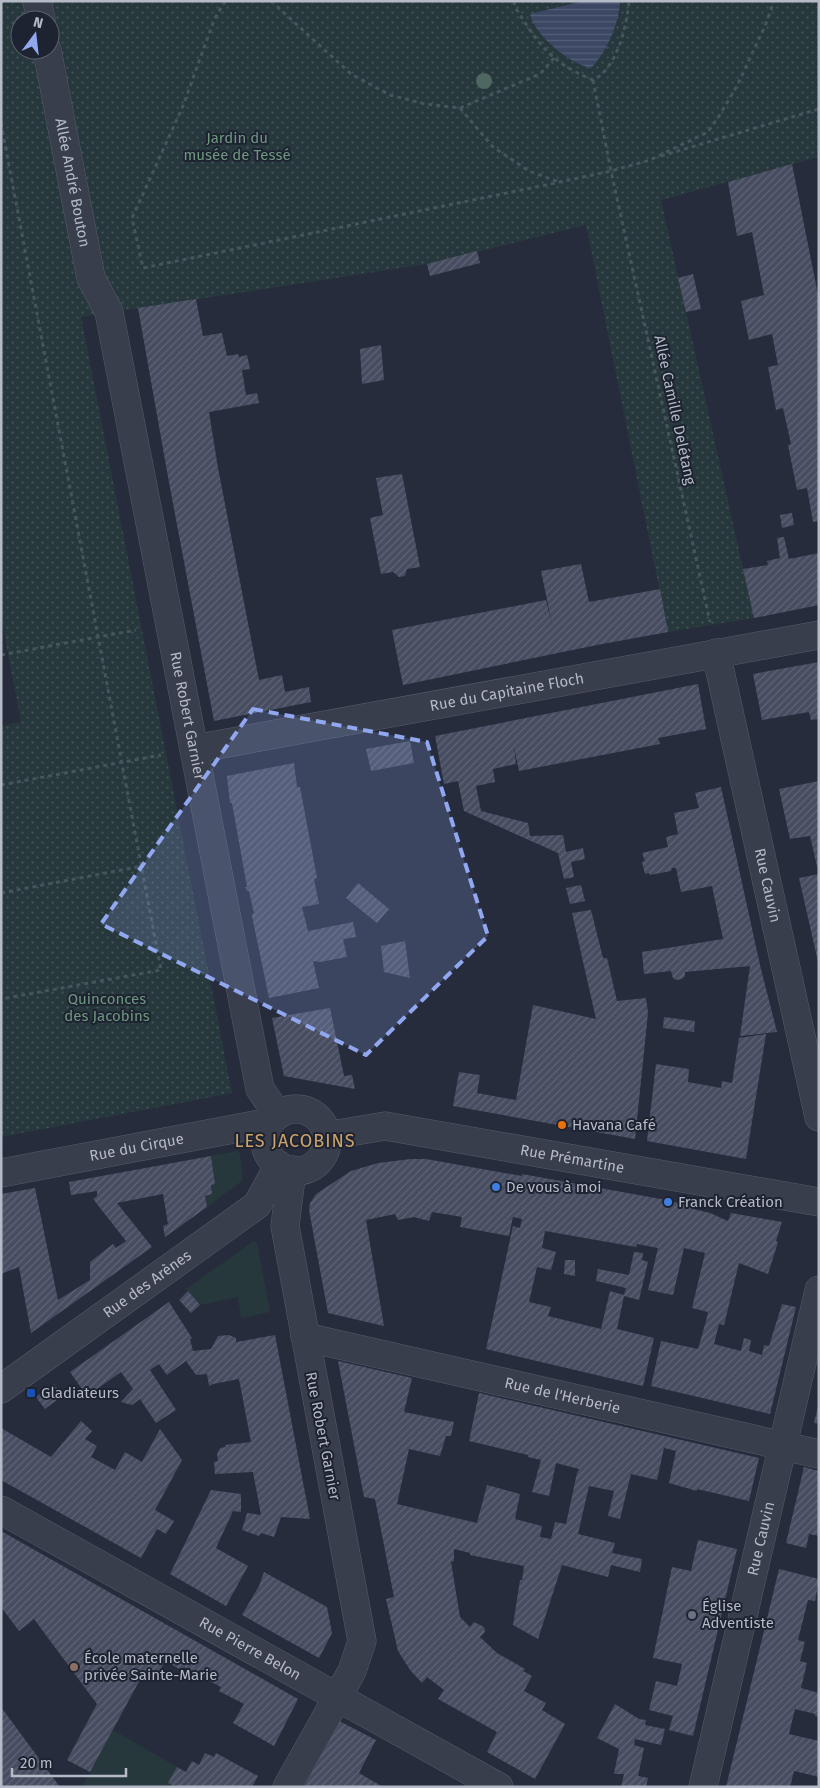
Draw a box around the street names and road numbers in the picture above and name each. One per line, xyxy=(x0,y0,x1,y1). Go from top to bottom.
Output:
street label: Allée André Bouton xyxy=(51,117,94,249)
street label: Allée Camille Delétang xyxy=(650,334,700,487)
street label: Rue Robert Garnier xyxy=(166,650,209,782)
street label: Rue du Capitaine Floch xyxy=(428,669,585,715)
street label: Rue Cauvin xyxy=(751,847,785,924)
street label: Rue du Cirque xyxy=(88,1130,185,1165)
street label: Rue Prémartine xyxy=(519,1141,626,1177)
street label: Rue des Arènes xyxy=(100,1246,195,1322)
street label: Rue Robert Garnier xyxy=(302,1370,344,1502)
street label: Rue de l'Herberie xyxy=(503,1374,622,1417)
street label: Rue Cauvin xyxy=(744,1500,778,1578)
street label: Rue Pierre Belon xyxy=(196,1613,304,1684)

